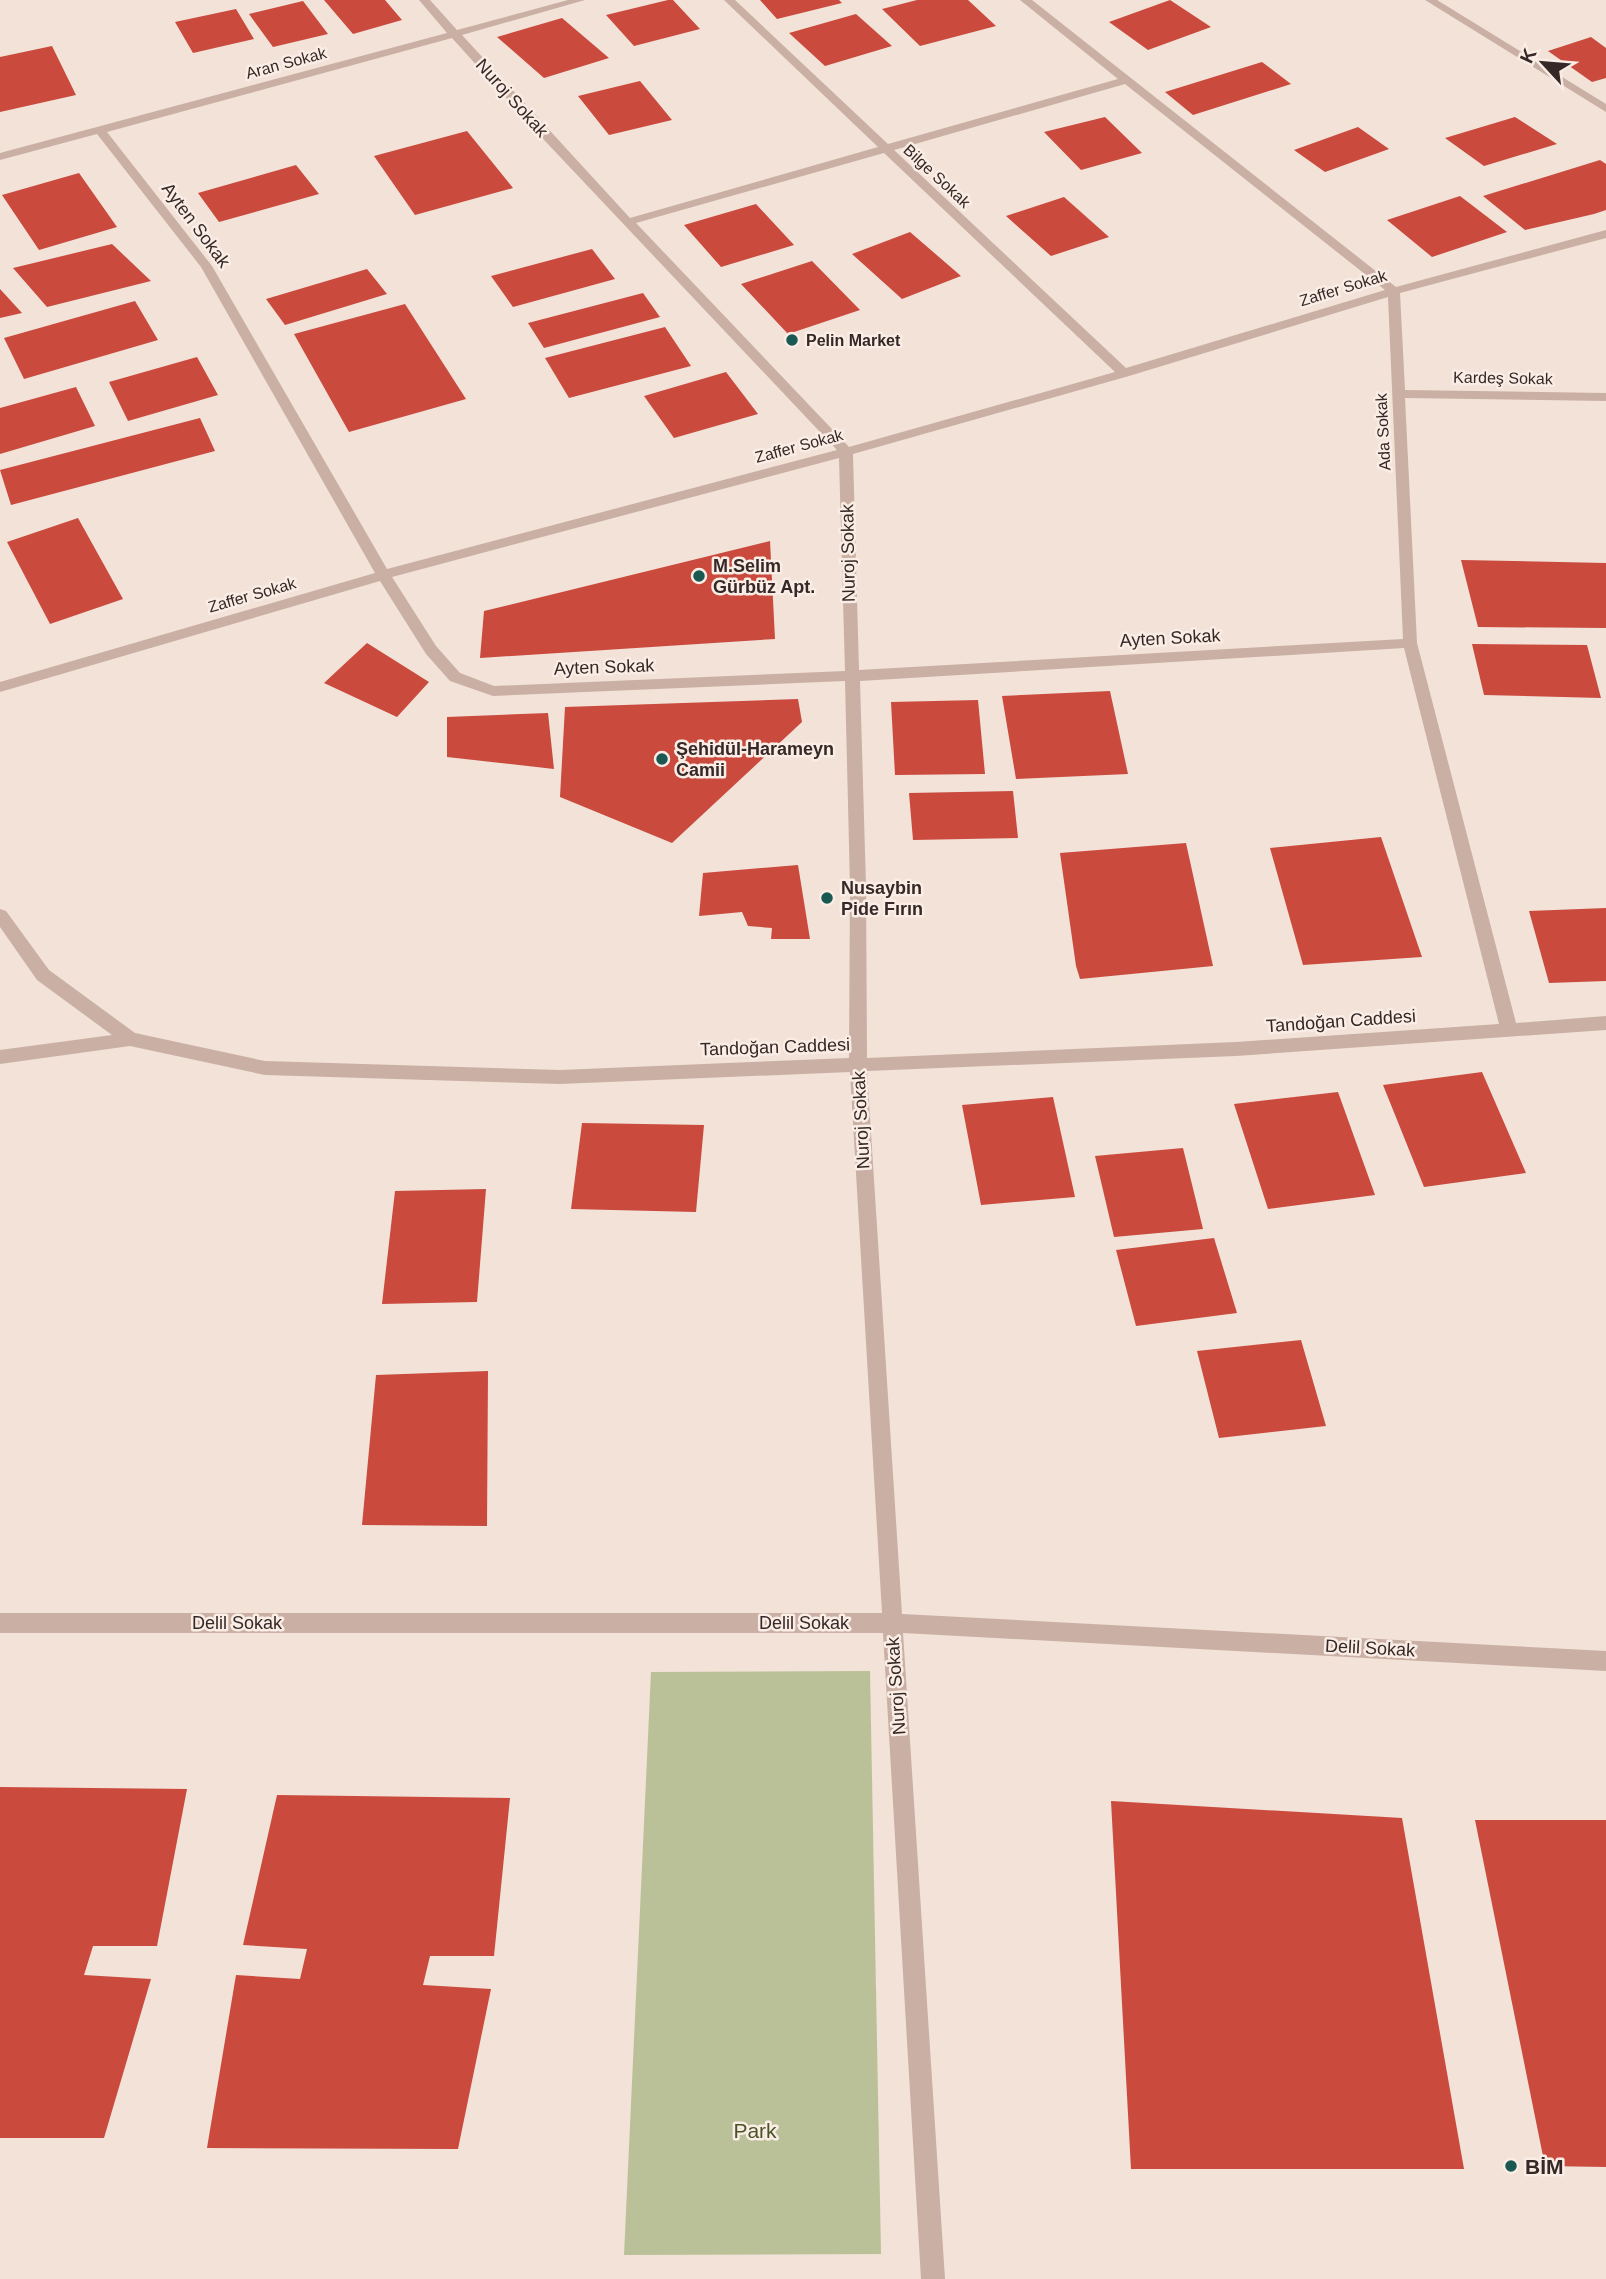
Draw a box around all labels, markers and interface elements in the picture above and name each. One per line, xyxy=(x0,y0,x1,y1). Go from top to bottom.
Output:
north arrow xyxy=(1508,28,1578,98)
street label: Aran Sokak xyxy=(244,44,329,82)
text: K xyxy=(1516,45,1541,67)
street label: Nuroj Sokak xyxy=(472,55,553,142)
street label: Bilge Sokak xyxy=(900,141,974,212)
street label: Ayten Sokak xyxy=(158,179,235,272)
street label: Zaffer Sokak xyxy=(1297,266,1390,309)
marker: Pelin Market xyxy=(784,332,800,348)
place label: Pelin Market xyxy=(806,332,901,349)
street label: Kardeş Sokak xyxy=(1453,369,1554,387)
street label: Ada Sokak xyxy=(1372,392,1394,471)
street label: Zaffer Sokak xyxy=(753,426,846,466)
street label: Nuroj Sokak xyxy=(837,503,859,602)
place label: M.Selim Gürbüz Apt. xyxy=(713,556,815,597)
marker: M.Selim Gürbüz Apt. xyxy=(691,568,707,584)
street label: Zaffer Sokak xyxy=(206,574,299,616)
street label: Ayten Sokak xyxy=(1119,625,1222,651)
street label: Ayten Sokak xyxy=(553,655,656,679)
place label: Şehidül-Harameyn Camii xyxy=(676,739,834,780)
marker: Şehidül-Harameyn Camii xyxy=(654,751,670,767)
place label: Nusaybin Pide Fırın xyxy=(841,878,923,919)
marker: Nusaybin Pide Fırın xyxy=(819,890,835,906)
street label: Tandoğan Caddesi xyxy=(1265,1006,1417,1036)
street label: Tandoğan Caddesi xyxy=(700,1034,850,1060)
street label: Nuroj Sokak xyxy=(848,1070,874,1169)
street label: Delil Sokak xyxy=(192,1613,283,1633)
street label: Delil Sokak xyxy=(759,1613,850,1633)
street label: Nuroj Sokak xyxy=(883,1635,909,1736)
street label: Delil Sokak xyxy=(1325,1636,1416,1660)
park label: Park xyxy=(733,2119,777,2142)
place label: BİM xyxy=(1525,2155,1564,2178)
marker: BİM xyxy=(1503,2158,1519,2174)

